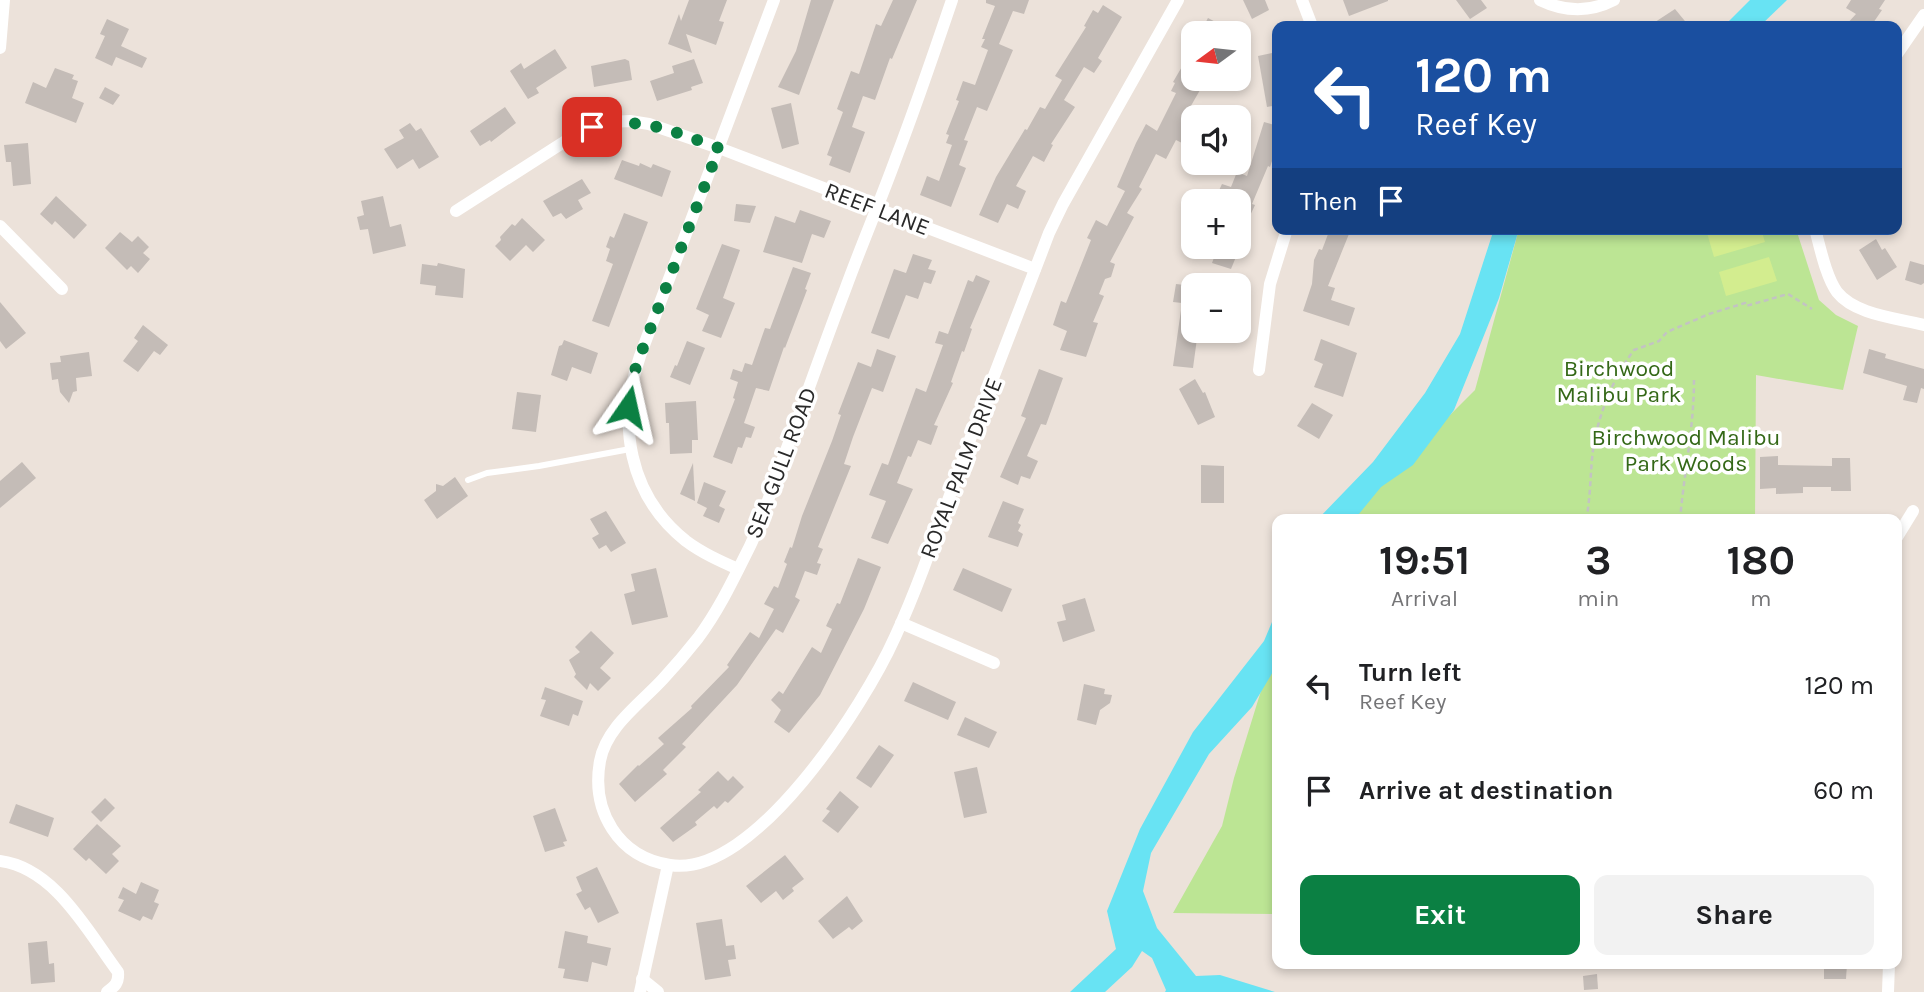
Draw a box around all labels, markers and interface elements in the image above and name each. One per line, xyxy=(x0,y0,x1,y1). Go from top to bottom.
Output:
north arrow xyxy=(1181,21,1251,91)
map controls xyxy=(1181,21,1251,343)
text: 120 m xyxy=(1415,47,1552,104)
icon: left xyxy=(1300,49,1391,140)
pin xyxy=(562,97,622,157)
button: sound xyxy=(1181,105,1251,175)
text: Reef Key xyxy=(1415,106,1537,143)
icon: arrive xyxy=(573,108,611,146)
street label: REEF LANE xyxy=(821,177,933,241)
icon: arrive xyxy=(1372,182,1410,220)
text: Then xyxy=(1300,186,1358,217)
button: + xyxy=(1181,189,1251,259)
button: − xyxy=(1181,273,1251,343)
park label: Birchwood Malibu Park xyxy=(1556,355,1682,408)
position arrow xyxy=(591,370,665,444)
street label: ROYAL PALM DRIVE xyxy=(914,374,1008,562)
street label: SEA GULL ROAD xyxy=(740,384,822,542)
park label: Birchwood Malibu Park Woods xyxy=(1591,424,1781,477)
text: 19:51 xyxy=(1379,535,1470,585)
text: 3 xyxy=(1585,535,1611,585)
text: 180 xyxy=(1726,535,1795,585)
text: Arrival xyxy=(1391,585,1458,612)
text: min xyxy=(1577,585,1619,612)
text: m xyxy=(1750,585,1771,612)
text: Turn left xyxy=(1359,657,1461,688)
icon: left xyxy=(1300,667,1338,705)
text: 120 m xyxy=(1804,670,1874,701)
text: Reef Key xyxy=(1359,688,1447,715)
icon: arrive xyxy=(1300,772,1338,810)
text: Arrive at destination xyxy=(1359,775,1613,806)
text: 60 m xyxy=(1813,775,1874,806)
button: Exit xyxy=(1300,875,1580,955)
button: Share xyxy=(1594,875,1874,955)

